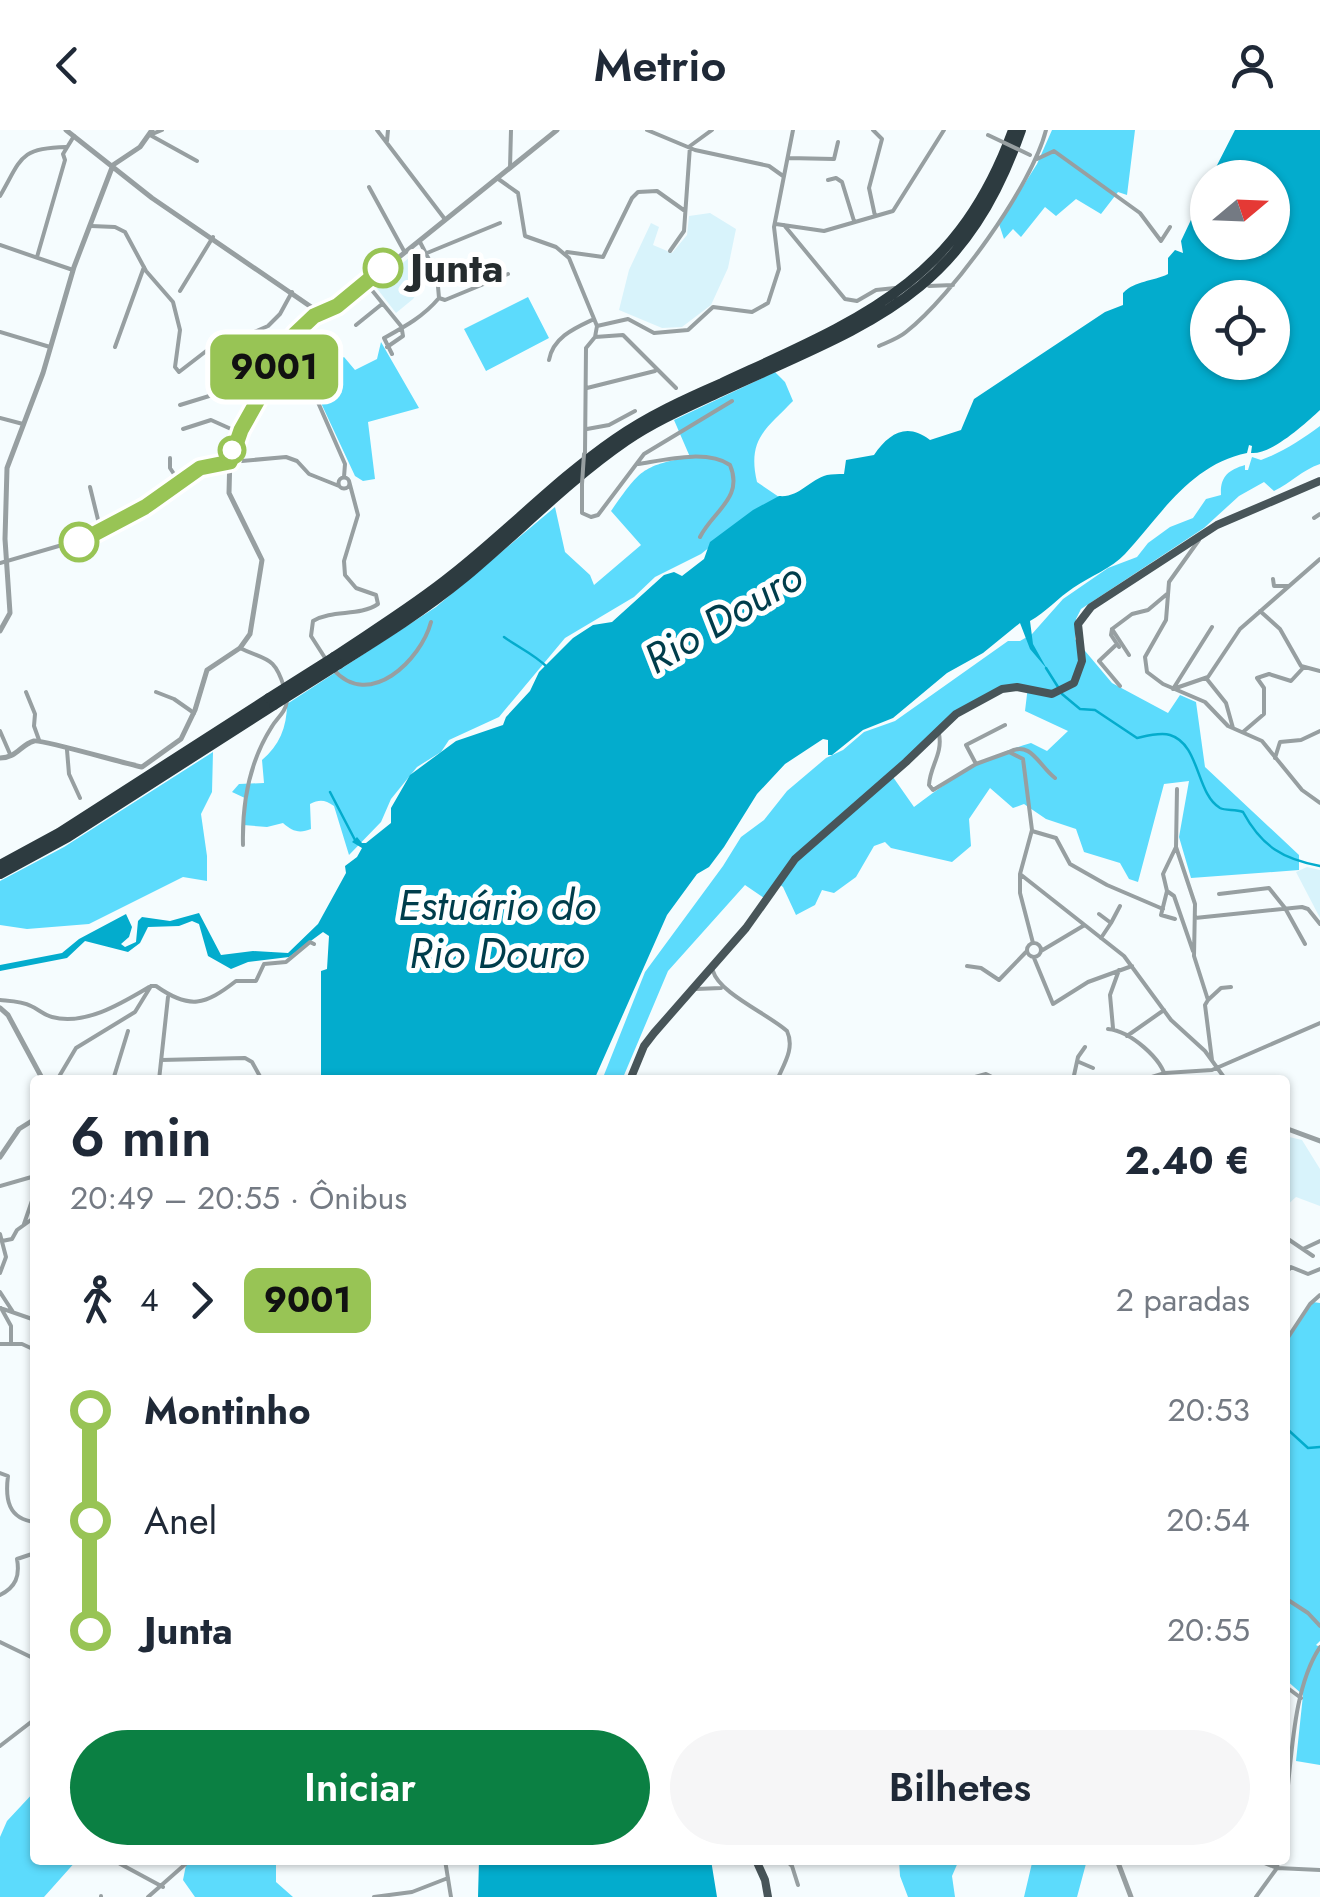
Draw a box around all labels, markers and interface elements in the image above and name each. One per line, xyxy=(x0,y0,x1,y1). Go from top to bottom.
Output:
text: Metrio xyxy=(594,33,726,98)
icon: back xyxy=(40,38,95,93)
icon: person xyxy=(1225,38,1280,93)
north arrow xyxy=(1190,160,1290,260)
map controls xyxy=(1190,160,1290,380)
place label: Junta xyxy=(403,239,503,297)
marker: Junta xyxy=(364,249,402,287)
button: locate xyxy=(1190,280,1290,380)
line badge: 9001 xyxy=(204,334,344,400)
text: 9001 xyxy=(230,342,318,392)
unlabelled marker xyxy=(219,437,245,463)
unlabelled marker xyxy=(60,523,98,561)
water label: Rio Douro xyxy=(632,546,815,689)
water label: Estuário do Rio Douro xyxy=(398,875,597,984)
text: 6 min xyxy=(70,1097,212,1177)
text: 2.40 € xyxy=(1125,1133,1250,1188)
text: 20:49 – 20:55 · Ônibus xyxy=(70,1175,407,1221)
icon: walk xyxy=(70,1273,125,1328)
icon: forward xyxy=(174,1273,229,1328)
text: 9001 xyxy=(264,1275,351,1325)
text: 4 xyxy=(140,1277,159,1323)
text: 2 paradas xyxy=(1116,1277,1250,1323)
text: Montinho xyxy=(144,1383,311,1438)
text: 20:53 xyxy=(1167,1387,1250,1433)
text: Anel xyxy=(144,1493,217,1548)
text: 20:54 xyxy=(1166,1497,1250,1543)
text: Junta xyxy=(144,1603,233,1658)
text: 20:55 xyxy=(1167,1607,1250,1653)
button: Iniciar xyxy=(70,1730,650,1845)
button: Bilhetes xyxy=(670,1730,1250,1845)

